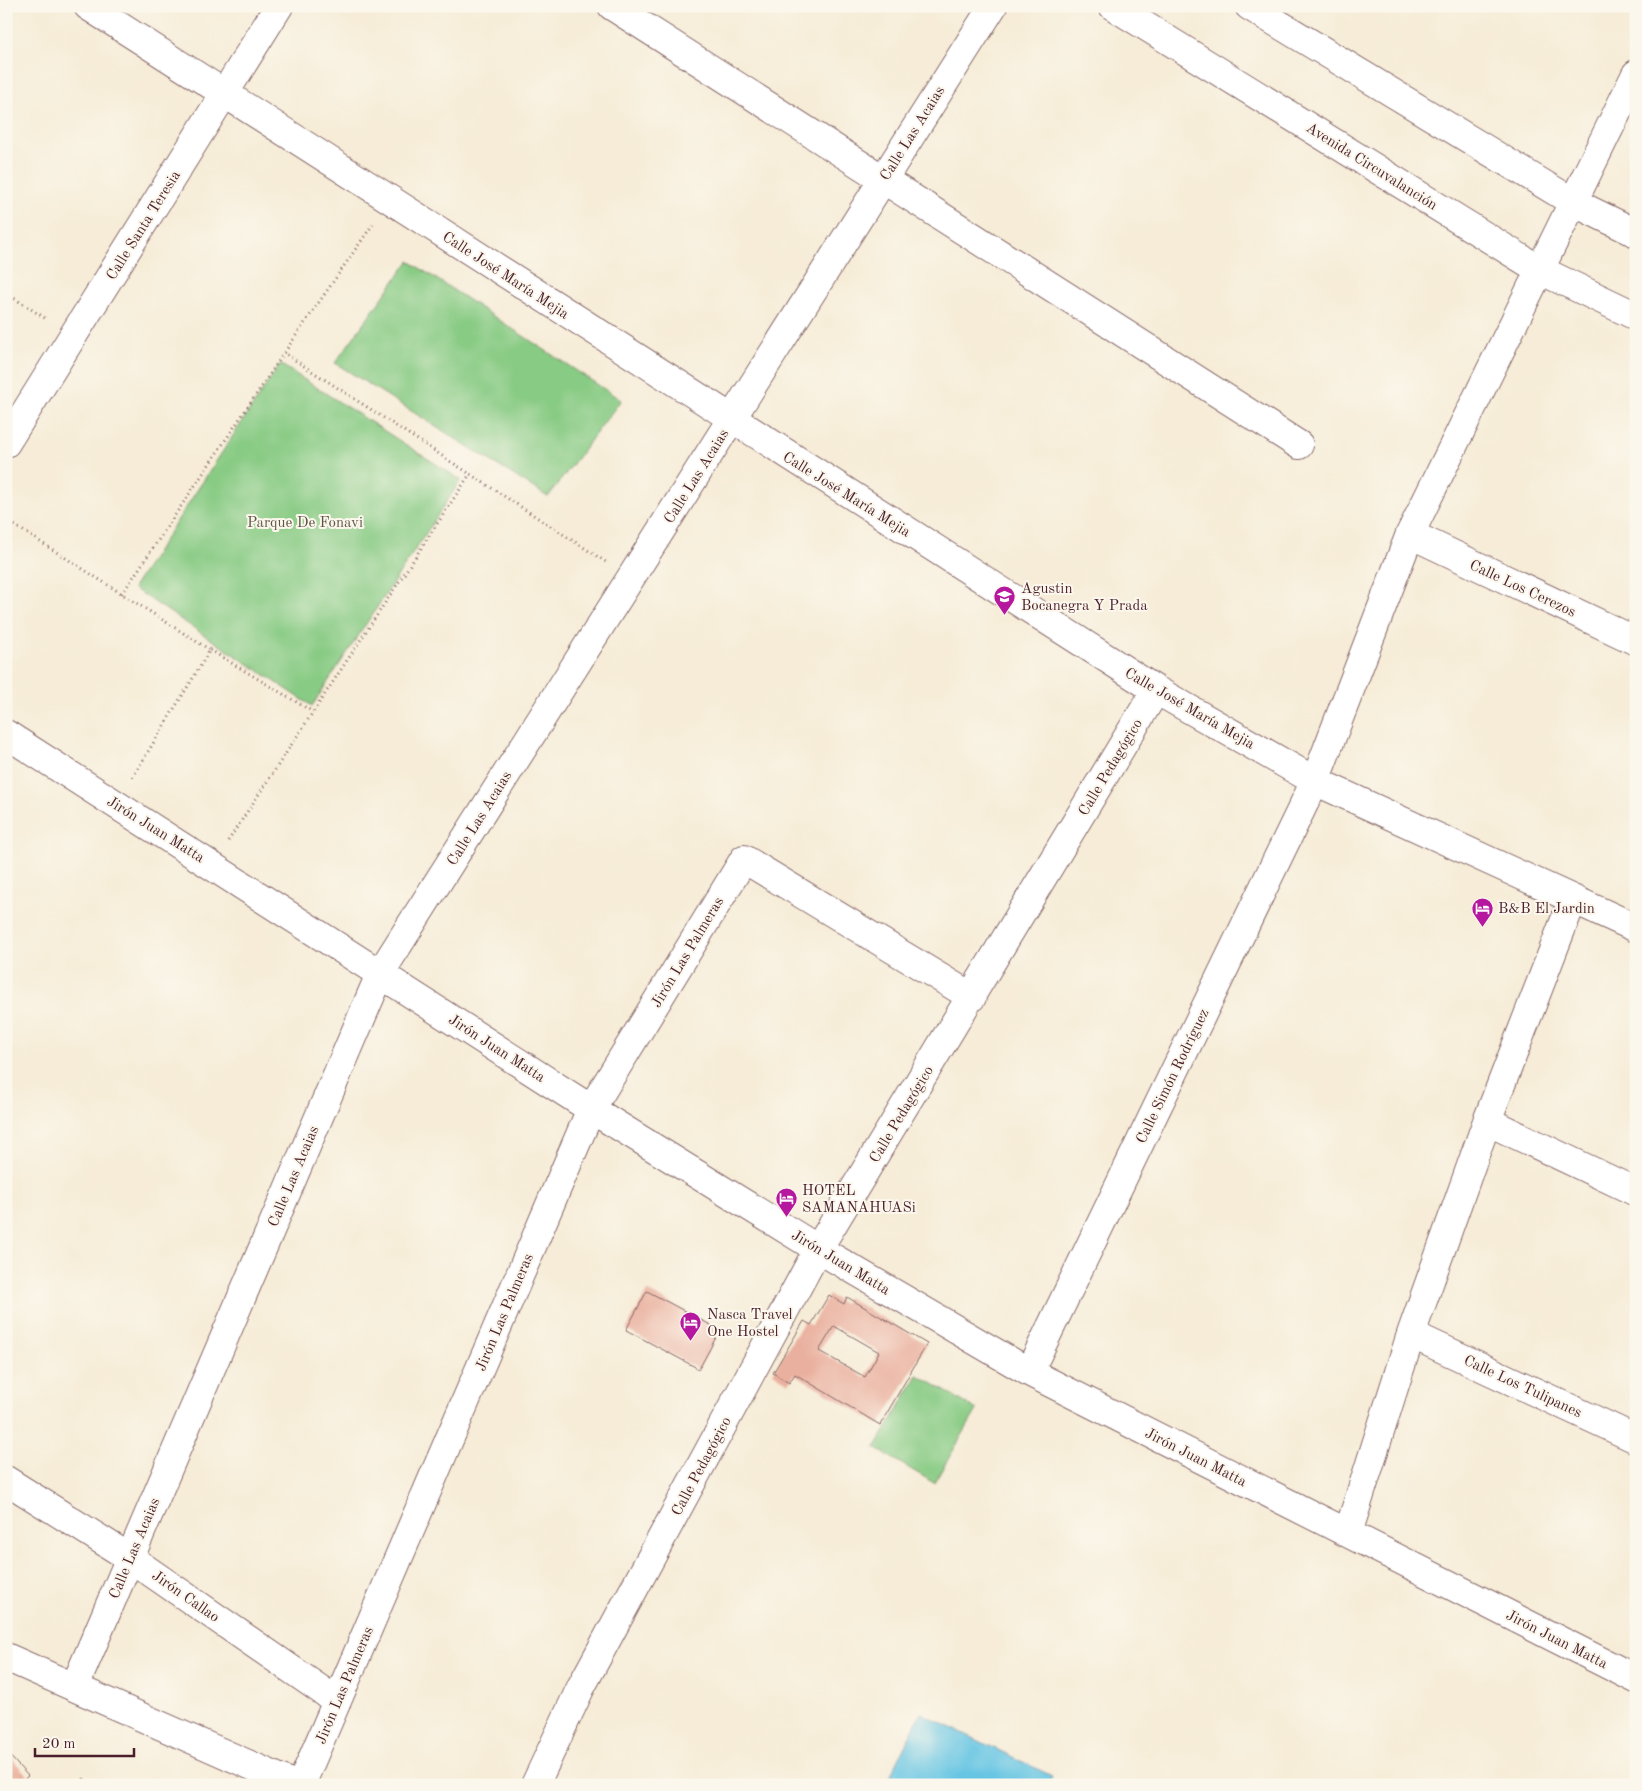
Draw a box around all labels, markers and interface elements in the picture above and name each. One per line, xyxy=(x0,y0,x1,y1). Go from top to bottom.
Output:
street label: Calle Las Acaias xyxy=(878,84,948,184)
street label: Avenida Circuvalanción xyxy=(1303,121,1439,214)
street label: Calle Santa Teresia xyxy=(105,168,184,283)
street label: Calle José María Mejia xyxy=(439,230,572,323)
street label: Calle Las Acaias xyxy=(662,427,732,527)
street label: Calle José María Mejia xyxy=(780,450,913,541)
park label: Parque De Fonavi xyxy=(247,516,363,531)
street label: Calle Los Cerezos xyxy=(1467,558,1578,621)
place label: Agustin Bocanegra Y Prada xyxy=(1021,582,1148,614)
school or university icon: Agustin Bocanegra Y Prada xyxy=(993,585,1017,616)
street label: Calle José María Mejia xyxy=(1122,666,1257,753)
street label: Calle Pedagógico xyxy=(1077,717,1146,819)
street label: Calle Las Acaias xyxy=(445,769,515,869)
street label: Jirón Juan Matta xyxy=(104,794,207,867)
street label: Jirón Las Palmeras xyxy=(649,895,727,1011)
hotel icon: B&B El Jardin xyxy=(1470,896,1494,927)
place label: B&B El Jardin xyxy=(1498,902,1595,917)
street label: Calle Simón Rodríguez xyxy=(1134,1007,1212,1146)
street label: Jirón Juan Matta xyxy=(445,1013,548,1086)
street label: Calle Pedagógico xyxy=(868,1064,937,1166)
street label: Calle Las Acaias xyxy=(266,1124,322,1229)
place label: HOTEL SAMANAHUASi xyxy=(802,1184,916,1216)
hotel icon: HOTEL SAMANAHUASi xyxy=(774,1187,798,1218)
street label: Jirón Juan Matta xyxy=(788,1228,892,1299)
street label: Jirón Las Palmeras xyxy=(474,1252,537,1374)
place label: Nasca Travel One Hostel xyxy=(707,1308,793,1340)
hotel icon: Nasca Travel One Hostel xyxy=(679,1311,703,1342)
street label: Calle Los Tulipanes xyxy=(1461,1353,1584,1421)
street label: Calle Pedagógico xyxy=(670,1415,735,1519)
street label: Jirón Juan Matta xyxy=(1142,1426,1249,1491)
street label: Calle Las Acaias xyxy=(107,1496,163,1601)
street label: Jirón Callao xyxy=(149,1569,222,1626)
street label: Jirón Juan Matta xyxy=(1503,1608,1610,1673)
street label: Jirón Las Palmeras xyxy=(314,1625,377,1747)
scale bar xyxy=(35,1726,134,1758)
text: 20 m xyxy=(42,1737,76,1752)

